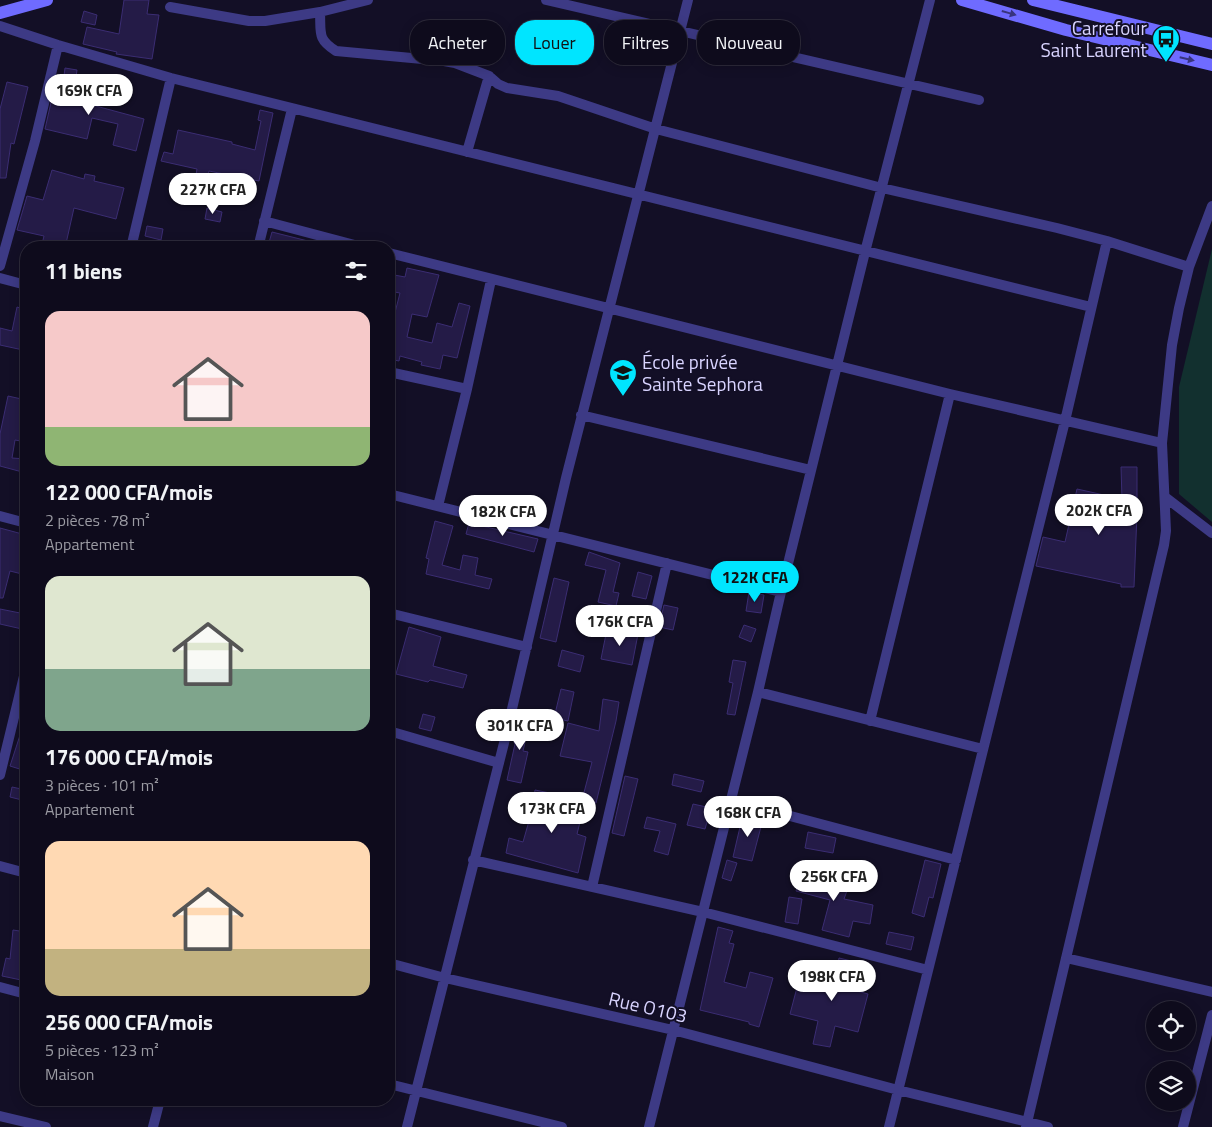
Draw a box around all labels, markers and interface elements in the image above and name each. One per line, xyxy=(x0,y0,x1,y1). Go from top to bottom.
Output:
one-way arrow xyxy=(1002,9,1017,17)
place label: Carrefour Saint Laurent xyxy=(1041,13,1147,64)
chip: Acheter xyxy=(410,20,505,65)
chip: Louer xyxy=(515,20,594,65)
chip: Filtres xyxy=(604,20,687,65)
chip: Nouveau xyxy=(697,20,800,65)
bus stop icon: Carrefour Saint Laurent xyxy=(1151,24,1181,63)
one-way arrow xyxy=(1180,55,1195,63)
pin: 169K CFA xyxy=(37,74,141,116)
text: 169K CFA xyxy=(56,78,122,102)
pin: 227K CFA xyxy=(161,172,265,215)
text: 227K CFA xyxy=(180,177,246,201)
text: 11 biens xyxy=(45,255,122,287)
icon: filters xyxy=(342,257,370,285)
icon: home xyxy=(163,344,253,434)
place label: École privée Sainte Sephora xyxy=(642,347,763,398)
school or university icon: École privée Sainte Sephora xyxy=(608,358,638,397)
text: 122 000 CFA/mois xyxy=(45,476,213,508)
pin: 182K CFA xyxy=(451,494,555,537)
pin: 202K CFA xyxy=(1047,494,1151,536)
text: 202K CFA xyxy=(1066,498,1132,522)
text: 182K CFA xyxy=(470,499,536,523)
text: 2 pièces · 78 m² xyxy=(45,508,150,532)
text: Appartement xyxy=(45,532,134,556)
pin: 122K CFA xyxy=(703,560,807,603)
text: 122K CFA xyxy=(722,565,788,589)
pin: 176K CFA xyxy=(568,604,672,647)
icon: home xyxy=(163,609,253,699)
text: 176K CFA xyxy=(587,609,653,633)
pin: 301K CFA xyxy=(468,708,572,751)
text: 301K CFA xyxy=(487,713,553,737)
text: 176 000 CFA/mois xyxy=(45,741,213,773)
text: 3 pièces · 101 m² xyxy=(45,773,159,797)
pin: 173K CFA xyxy=(500,792,604,834)
text: 173K CFA xyxy=(519,796,585,820)
pin: 168K CFA xyxy=(696,796,800,838)
text: Appartement xyxy=(45,797,134,821)
text: 168K CFA xyxy=(715,800,781,824)
pin: 256K CFA xyxy=(782,860,886,902)
text: 256K CFA xyxy=(801,864,867,888)
icon: home xyxy=(163,874,253,964)
pin: 198K CFA xyxy=(780,960,884,1002)
text: 198K CFA xyxy=(799,964,865,988)
street label: Rue O103 xyxy=(606,983,690,1030)
map controls xyxy=(1146,1001,1196,1111)
button: locate xyxy=(1146,1001,1196,1051)
text: 256 000 CFA/mois xyxy=(45,1006,213,1038)
text: 5 pièces · 123 m² xyxy=(45,1038,159,1062)
button: layers xyxy=(1146,1061,1196,1111)
text: Maison xyxy=(45,1062,94,1086)

